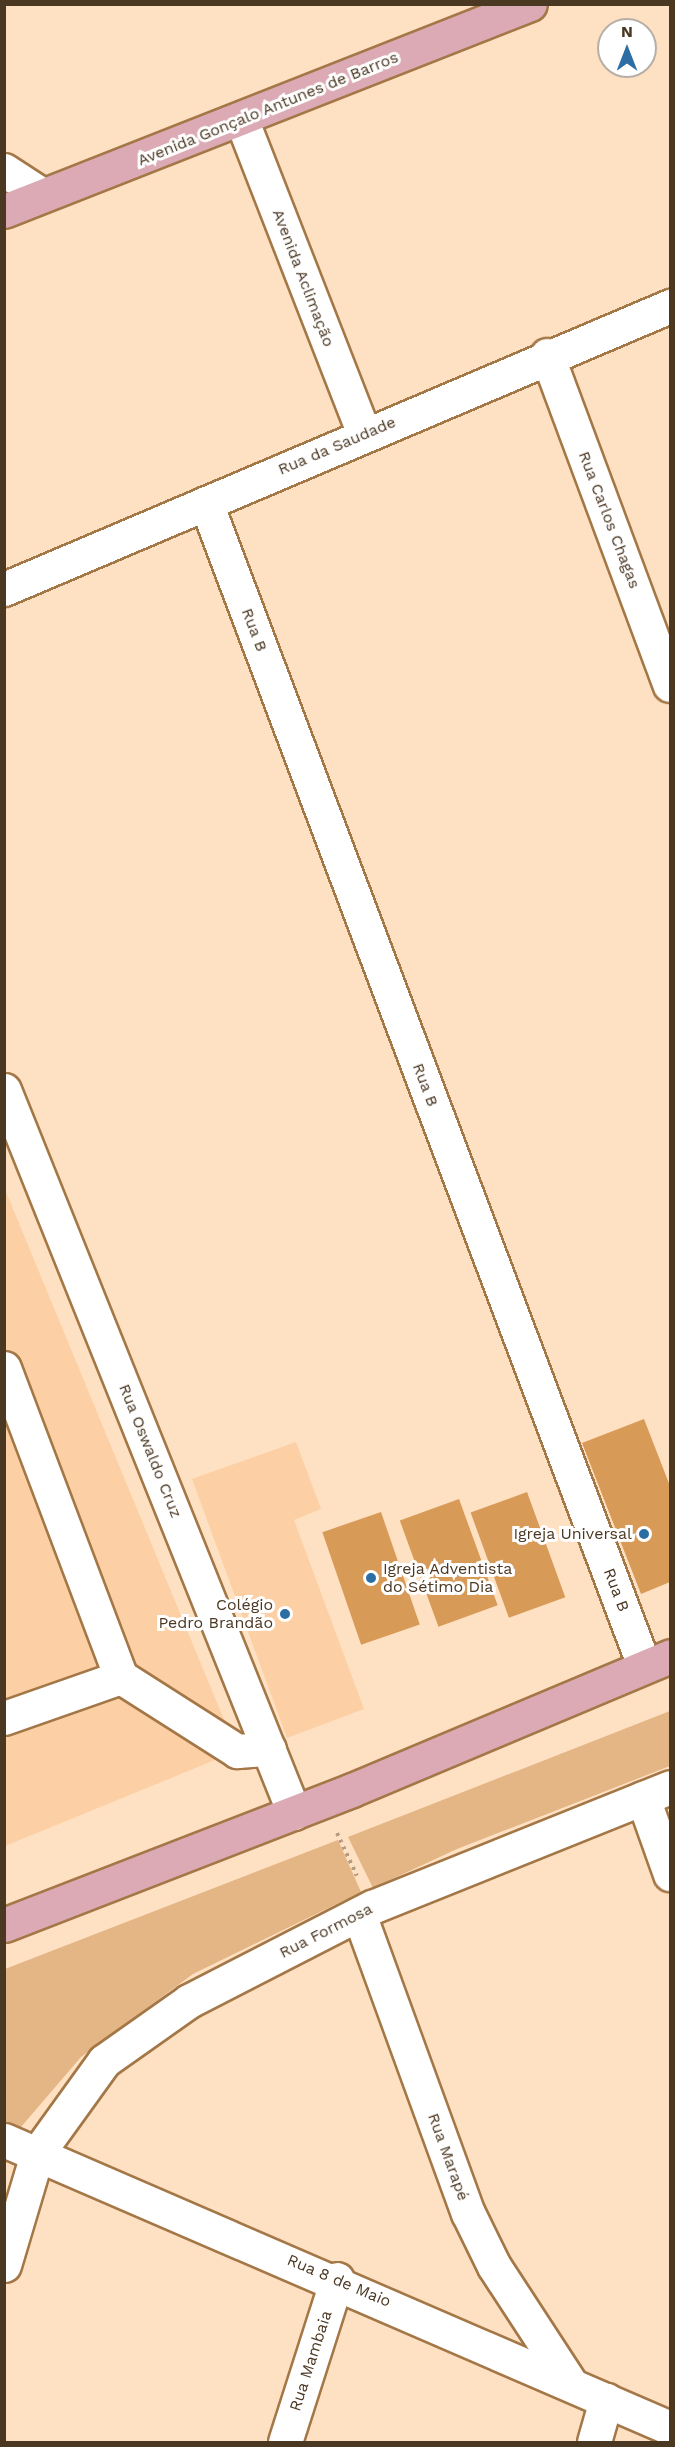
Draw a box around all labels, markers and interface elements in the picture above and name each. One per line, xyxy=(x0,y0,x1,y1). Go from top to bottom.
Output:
north arrow xyxy=(597,18,657,78)
text: N xyxy=(621,22,633,41)
street label: Avenida Gonçalo Antunes de Barros xyxy=(134,48,402,170)
street label: Avenida Aclimação xyxy=(268,206,338,350)
street label: Rua da Saudade xyxy=(275,412,399,480)
street label: Rua Carlos Chagas xyxy=(574,449,644,591)
street label: Rua B xyxy=(237,605,271,655)
street label: Rua B xyxy=(408,1060,442,1110)
street label: Rua Oswaldo Cruz xyxy=(114,1381,186,1521)
place label: Igreja Universal xyxy=(513,1524,632,1544)
marker: Igreja Universal xyxy=(637,1527,651,1541)
place label: Igreja Adventista do Sétimo Dia xyxy=(383,1559,513,1597)
street label: Rua B xyxy=(599,1565,633,1615)
marker: Igreja Adventista do Sétimo Dia xyxy=(364,1571,378,1585)
place label: Colégio Pedro Brandão xyxy=(158,1595,273,1633)
marker: Colégio Pedro Brandão xyxy=(278,1607,292,1621)
street label: Rua Formosa xyxy=(276,1899,376,1963)
street label: Rua Marapé xyxy=(423,2110,473,2204)
street label: Rua 8 de Maio xyxy=(284,2250,394,2312)
street label: Rua Mambaia xyxy=(286,2308,336,2414)

